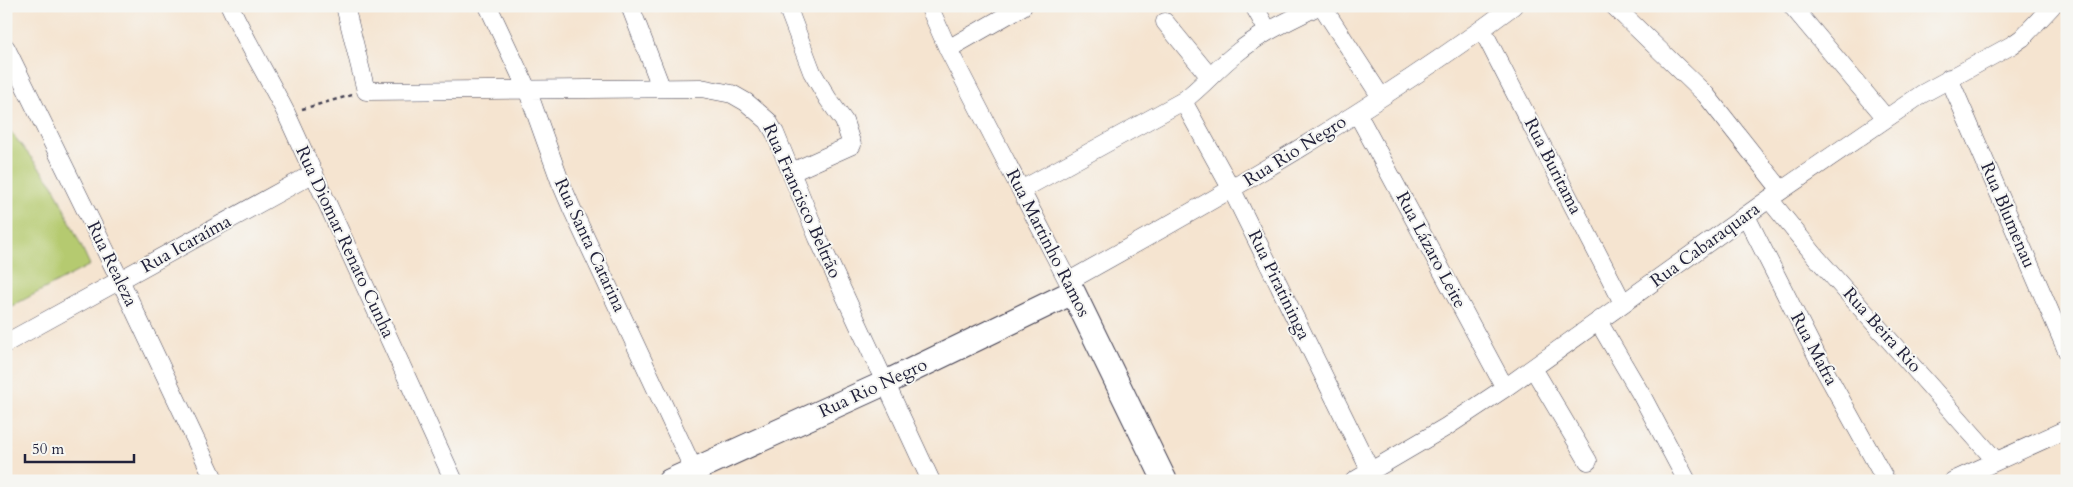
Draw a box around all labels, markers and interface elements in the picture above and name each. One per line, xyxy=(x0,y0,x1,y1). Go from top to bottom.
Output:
street label: Rua Rio Negro xyxy=(1239,109,1351,193)
street label: Rua Buritama xyxy=(1518,113,1588,219)
street label: Rua Francisco Beltrão xyxy=(757,120,847,282)
street label: Rua Diomar Renato Cunha xyxy=(289,142,401,342)
street label: Rua Blumenau xyxy=(1974,158,2042,272)
street label: Rua Martinho Ramos xyxy=(1000,165,1096,321)
street label: Rua Santa Catarina xyxy=(548,174,632,316)
street label: Rua Lázaro Leite xyxy=(1390,187,1472,313)
street label: Rua Cabaraquara xyxy=(1645,197,1765,293)
street label: Rua Icaraíma xyxy=(136,209,236,279)
street label: Rua Realeza xyxy=(81,217,143,311)
street label: Rua Piratininga xyxy=(1242,226,1316,344)
street label: Rua Beira Rio xyxy=(1837,282,1927,378)
street label: Rua Mafra xyxy=(1784,308,1844,390)
street label: Rua Rio Negro xyxy=(815,352,932,424)
scale bar xyxy=(25,432,134,464)
text: 50 m xyxy=(32,439,64,459)

